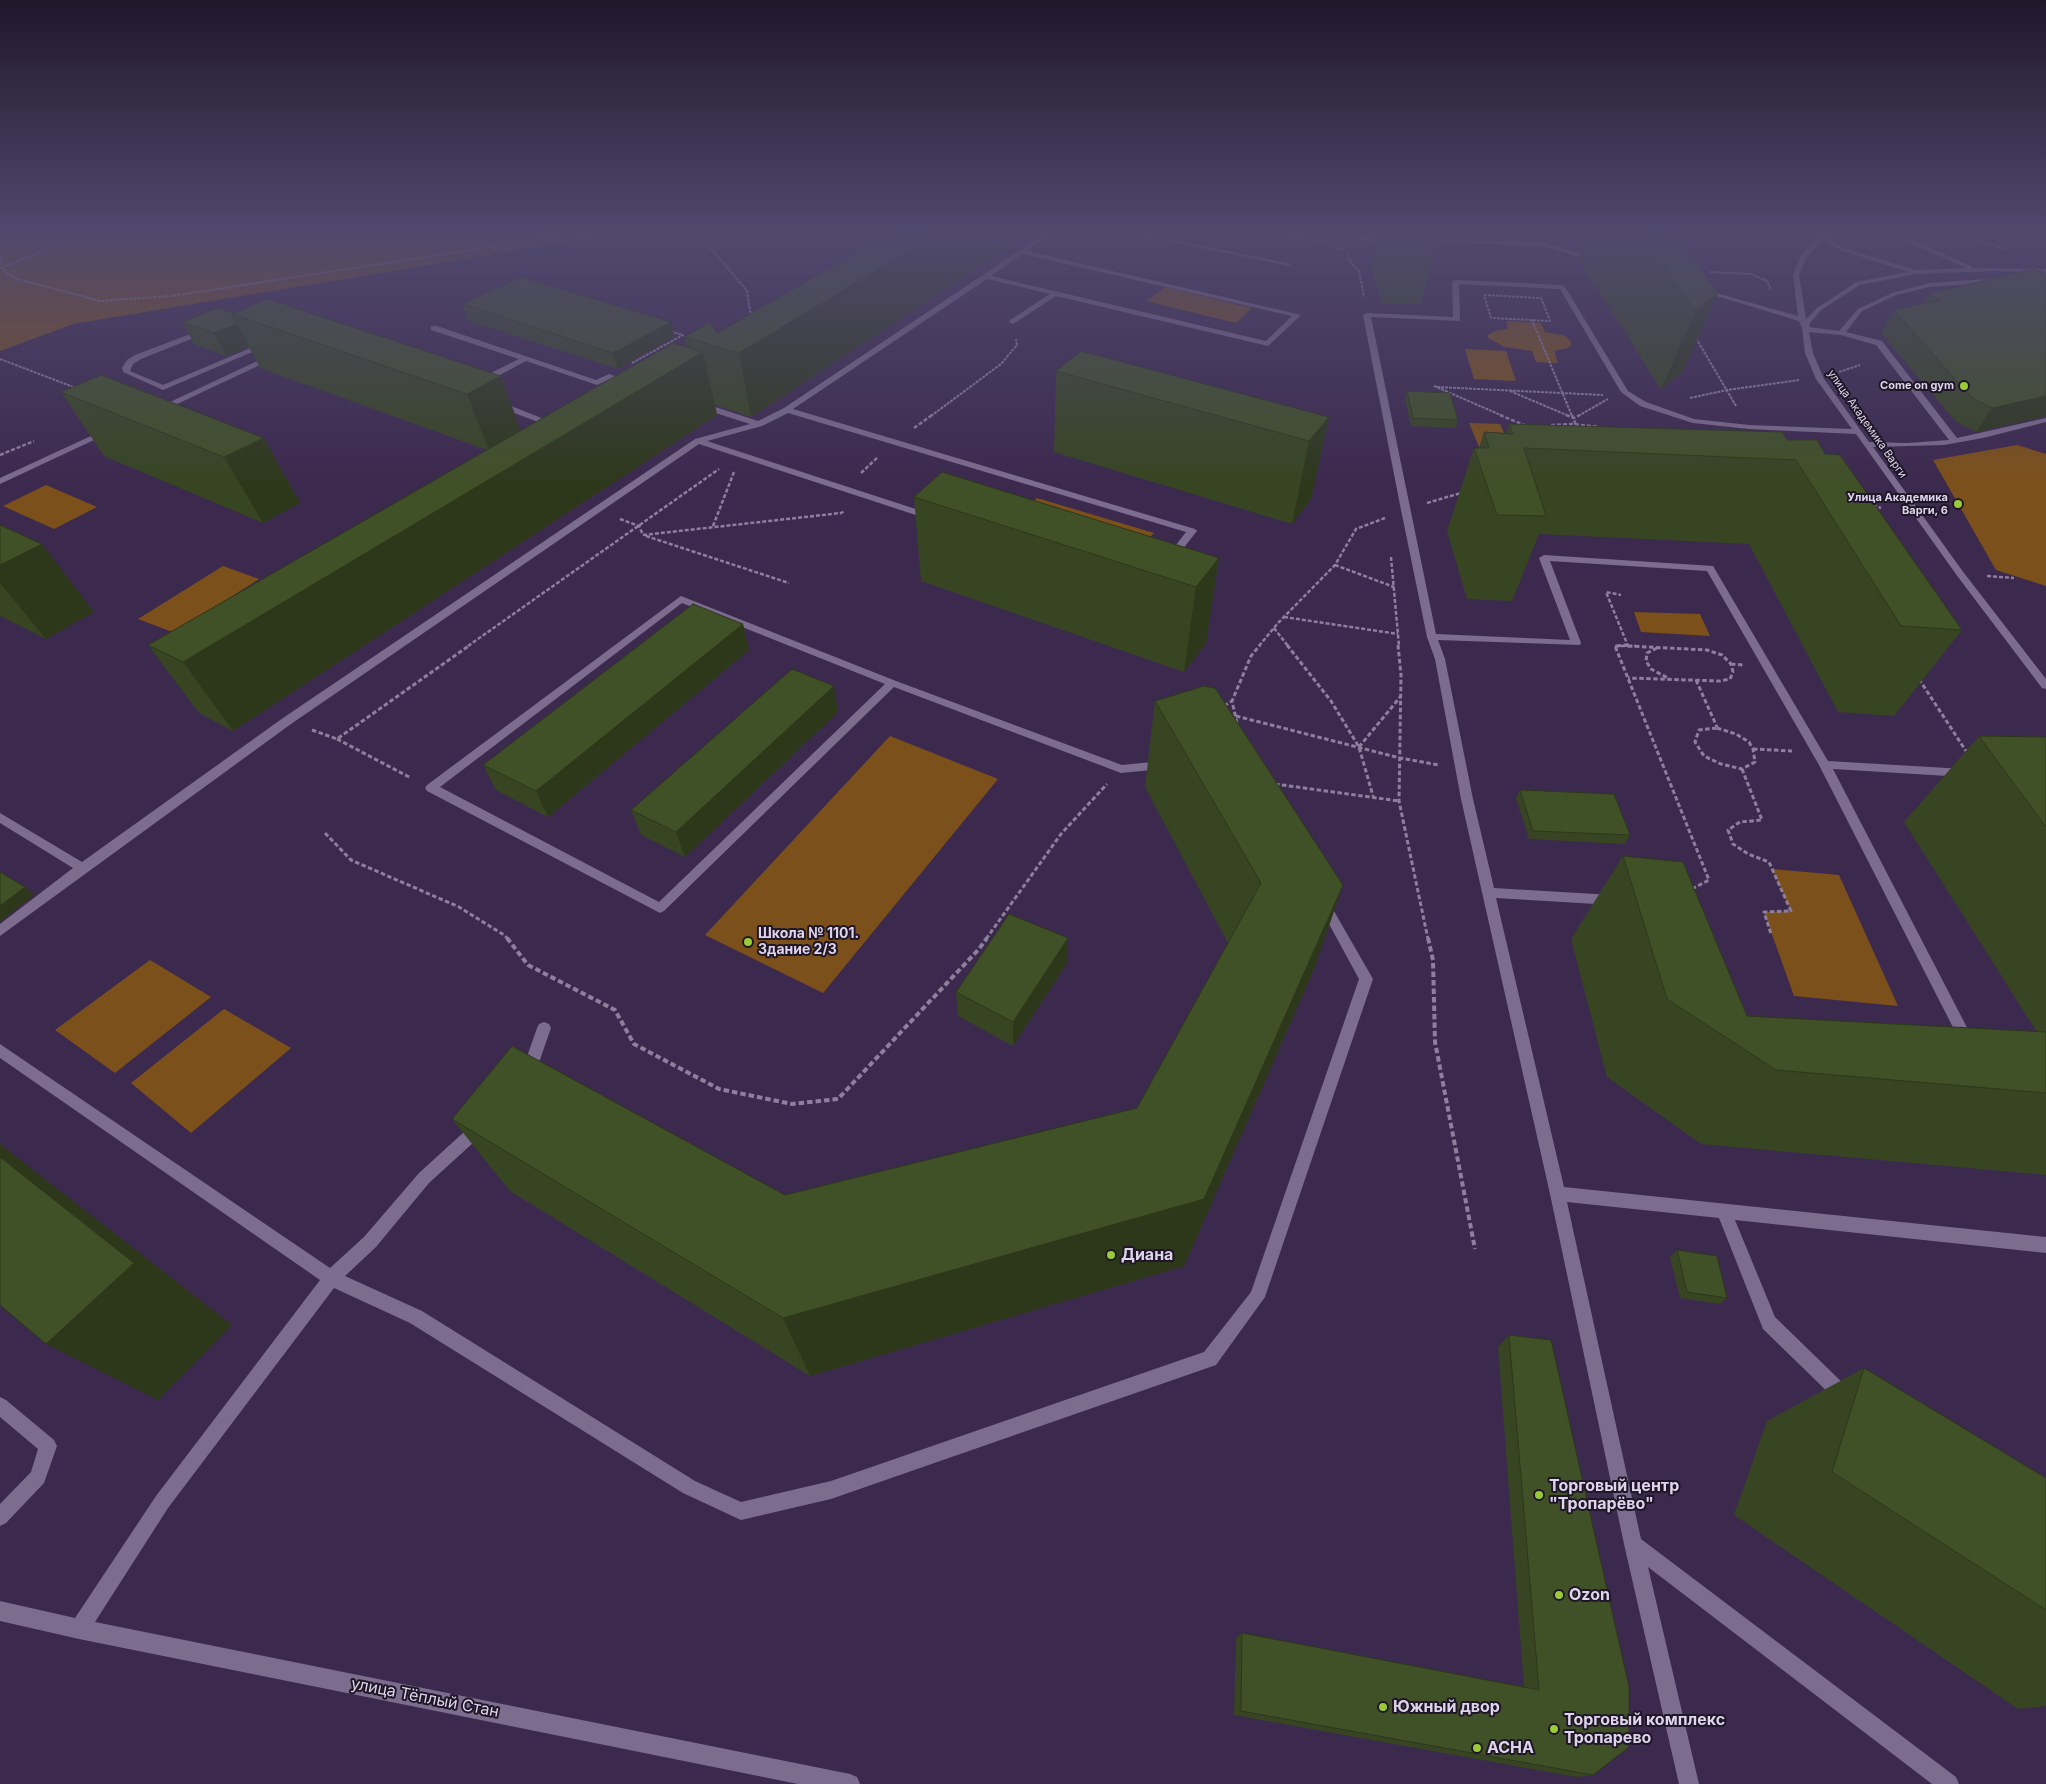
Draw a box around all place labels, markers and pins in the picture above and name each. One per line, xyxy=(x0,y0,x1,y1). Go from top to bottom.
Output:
place label: Come on gym xyxy=(1880,379,1954,393)
marker: Come on gym xyxy=(1958,380,1970,392)
place label: Улица Академика Варги, 6 xyxy=(1847,491,1948,517)
marker: Улица Академика Варги, 6 xyxy=(1952,498,1964,510)
place label: Школа № 1101. Здание 2/3 xyxy=(758,926,859,959)
marker: Школа № 1101. Здание 2/3 xyxy=(742,936,754,948)
place label: Диана xyxy=(1121,1245,1173,1265)
marker: Диана xyxy=(1105,1249,1117,1261)
place label: Торговый центр "Тропарёво" xyxy=(1549,1476,1679,1514)
marker: Торговый центр "Тропарёво" xyxy=(1533,1489,1545,1501)
place label: Ozon xyxy=(1569,1585,1610,1605)
marker: Ozon xyxy=(1553,1589,1565,1601)
place label: Южный двор xyxy=(1393,1697,1500,1717)
marker: Южный двор xyxy=(1377,1701,1389,1713)
place label: Торговый комплекс Тропарево xyxy=(1564,1710,1725,1748)
marker: Торговый комплекс Тропарево xyxy=(1548,1723,1560,1735)
place label: АСНА xyxy=(1487,1738,1534,1758)
marker: АСНА xyxy=(1471,1742,1483,1754)

